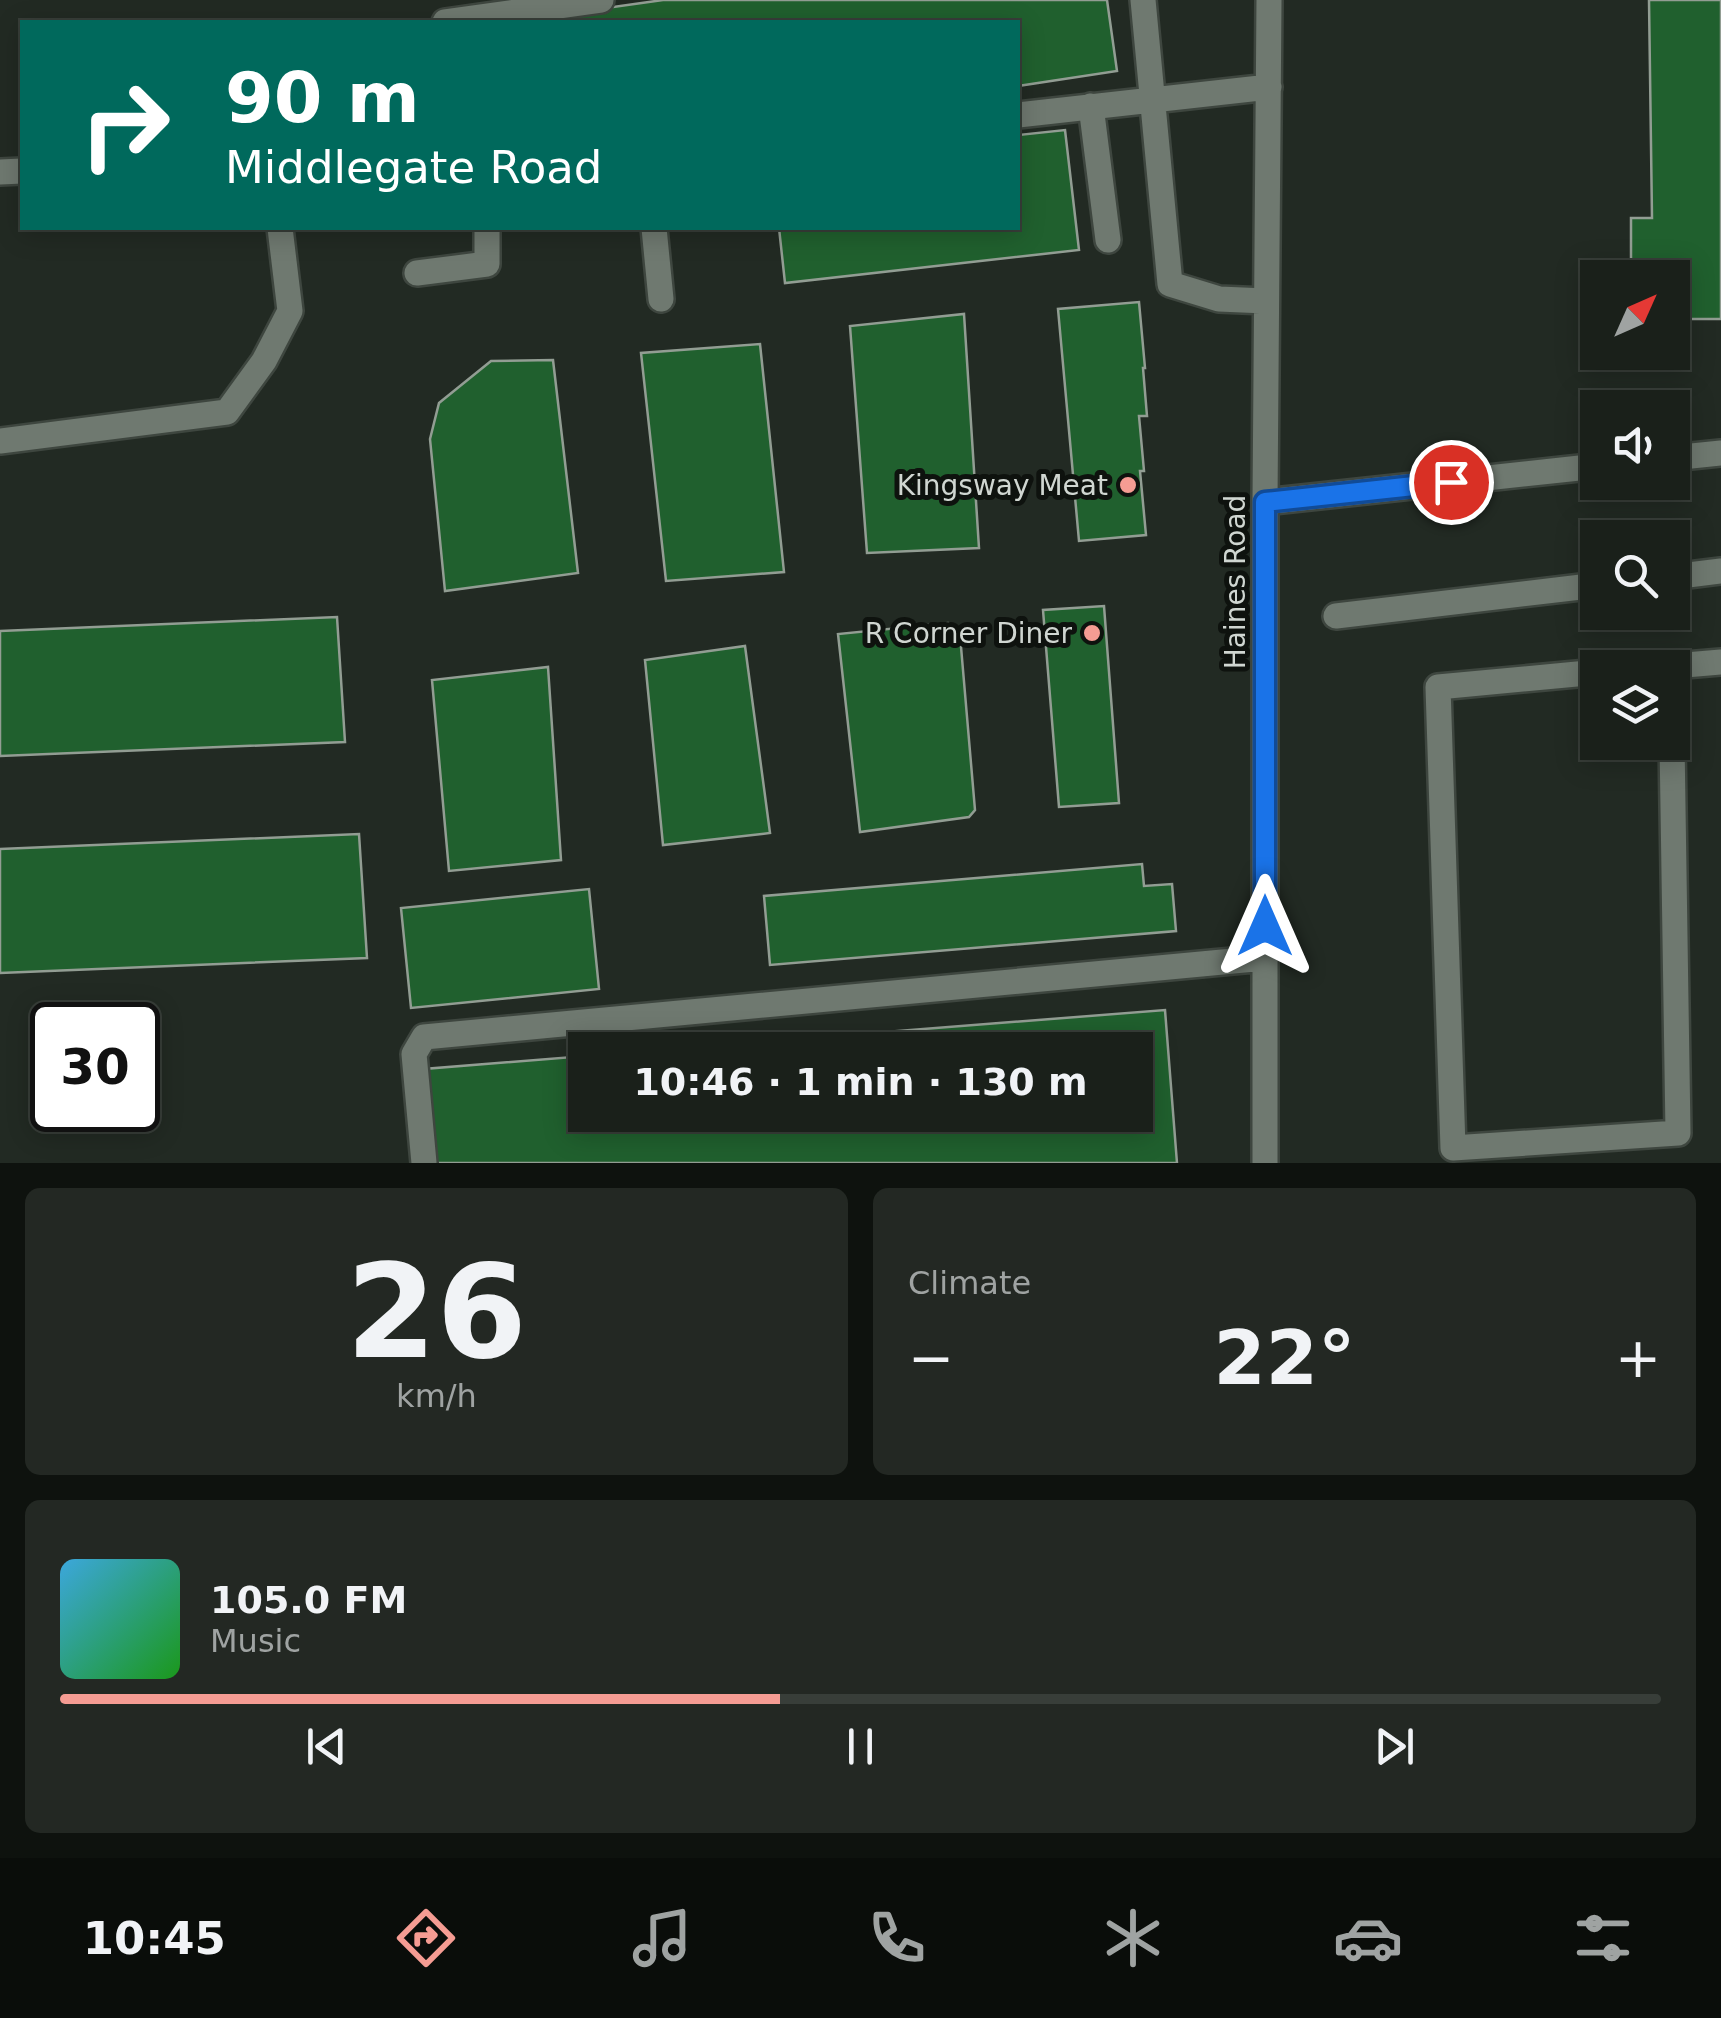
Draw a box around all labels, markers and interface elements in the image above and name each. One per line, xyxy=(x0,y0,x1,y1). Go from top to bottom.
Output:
text: 90 m xyxy=(225,57,420,139)
icon: right xyxy=(60,60,190,190)
text: Middlegate Road xyxy=(225,141,602,194)
north arrow xyxy=(1580,260,1690,370)
map controls xyxy=(1580,260,1690,760)
button: sound xyxy=(1580,390,1690,500)
pin xyxy=(1409,440,1494,525)
icon: arrive xyxy=(1424,455,1479,510)
place label: Kingsway Meat xyxy=(897,469,1108,502)
marker: Kingsway Meat xyxy=(1117,474,1139,496)
street label: Haines Road xyxy=(1219,495,1252,669)
button: search xyxy=(1580,520,1690,630)
place label: R Corner Diner xyxy=(865,617,1072,650)
marker: R Corner Diner xyxy=(1081,622,1103,644)
button: layers xyxy=(1580,650,1690,760)
position arrow xyxy=(1213,874,1317,978)
speed limit sign: 30 xyxy=(30,1002,160,1132)
text: 10:46 · 1 min · 130 m xyxy=(633,1060,1088,1104)
text: 26 xyxy=(346,1236,527,1388)
text: Climate xyxy=(908,1264,1031,1302)
text: 22° xyxy=(1214,1314,1355,1402)
text: − xyxy=(908,1326,954,1390)
text: + xyxy=(1615,1326,1661,1390)
text: km/h xyxy=(396,1377,477,1415)
text: 105.0 FM xyxy=(210,1578,407,1622)
text: Music xyxy=(210,1622,301,1660)
icon: previous xyxy=(299,1719,354,1774)
icon: pause xyxy=(833,1719,888,1774)
icon: next xyxy=(1367,1719,1422,1774)
icon: directions xyxy=(391,1903,461,1973)
icon: music xyxy=(627,1903,697,1973)
icon: phone xyxy=(862,1903,932,1973)
icon: climate xyxy=(1098,1903,1168,1973)
icon: car xyxy=(1333,1903,1403,1973)
icon: filters xyxy=(1568,1903,1638,1973)
text: 10:45 xyxy=(83,1912,226,1965)

